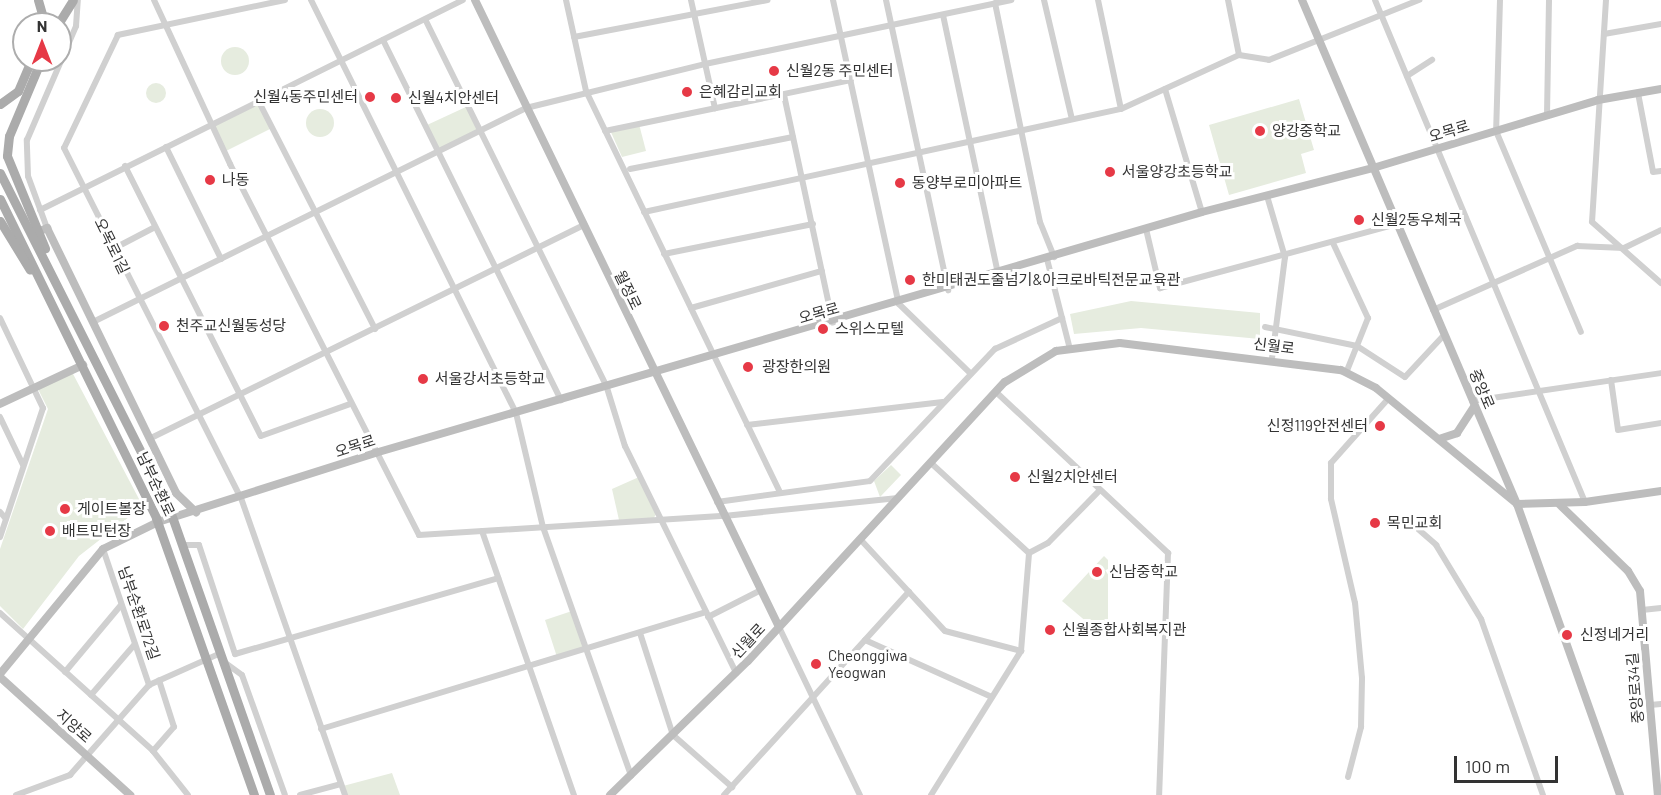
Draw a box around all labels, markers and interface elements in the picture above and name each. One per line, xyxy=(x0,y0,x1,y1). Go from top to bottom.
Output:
north arrow xyxy=(12,12,72,72)
text: N xyxy=(37,16,47,35)
place label: 신월2동 주민센터 xyxy=(786,62,894,80)
marker: 신월2동 주민센터 xyxy=(767,64,781,78)
place label: 은혜감리교회 xyxy=(699,83,782,101)
marker: 은혜감리교회 xyxy=(680,85,694,99)
place label: 신월4동주민센터 xyxy=(253,88,358,106)
place label: 신월4치안센터 xyxy=(408,89,499,107)
marker: 신월4동주민센터 xyxy=(363,90,377,104)
marker: 신월4치안센터 xyxy=(389,91,403,105)
street label: 오목로 xyxy=(1427,116,1471,146)
place label: 양강중학교 xyxy=(1272,122,1341,140)
marker: 양강중학교 xyxy=(1253,124,1267,138)
place label: 서울양강초등학교 xyxy=(1122,163,1232,181)
marker: 서울양강초등학교 xyxy=(1103,165,1117,179)
place label: 나동 xyxy=(222,171,250,189)
marker: 나동 xyxy=(203,173,217,187)
place label: 동양부로미아파트 xyxy=(912,174,1022,192)
marker: 동양부로미아파트 xyxy=(893,176,907,190)
place label: 신월2동우체국 xyxy=(1371,211,1462,229)
marker: 신월2동우체국 xyxy=(1352,213,1366,227)
street label: 오목로1길 xyxy=(91,215,133,277)
street label: 월정로 xyxy=(611,267,645,313)
place label: 한미태권도줄넘기&아크로바틱전문교육관 xyxy=(922,271,1180,289)
marker: 한미태권도줄넘기&아크로바틱전문교육관 xyxy=(903,273,917,287)
street label: 오목로 xyxy=(797,299,841,327)
place label: 천주교신월동성당 xyxy=(176,317,286,335)
marker: 천주교신월동성당 xyxy=(157,319,171,333)
place label: 스위스모텔 xyxy=(835,320,904,338)
marker: 스위스모텔 xyxy=(816,322,830,336)
street label: 신월로 xyxy=(1252,335,1296,357)
marker: 광장한의원 xyxy=(739,358,757,376)
place label: 광장한의원 xyxy=(762,358,831,376)
street label: 중앙로 xyxy=(1466,366,1498,412)
place label: 서울강서초등학교 xyxy=(435,370,545,388)
marker: 서울강서초등학교 xyxy=(416,372,430,386)
place label: 신정119안전센터 xyxy=(1267,417,1368,435)
marker: 신정119안전센터 xyxy=(1373,419,1387,433)
street label: 오목로 xyxy=(333,431,377,461)
street label: 남부순환로 xyxy=(133,449,179,519)
place label: 신월2치안센터 xyxy=(1027,468,1118,486)
marker: 신월2치안센터 xyxy=(1008,470,1022,484)
place label: 게이트볼장 xyxy=(77,500,146,518)
marker: 게이트볼장 xyxy=(58,502,72,516)
place label: 목민교회 xyxy=(1387,514,1442,532)
marker: 목민교회 xyxy=(1368,516,1382,530)
place label: 배트민턴장 xyxy=(62,522,131,540)
marker: 배트민턴장 xyxy=(43,524,57,538)
place label: 신남중학교 xyxy=(1109,563,1178,581)
street label: 남부순환로72길 xyxy=(115,564,163,662)
marker: 신남중학교 xyxy=(1090,565,1104,579)
street label: 신월로 xyxy=(727,620,769,662)
place label: 신월종합사회복지관 xyxy=(1062,621,1186,639)
marker: 신월종합사회복지관 xyxy=(1043,623,1057,637)
marker: 신정네거리 xyxy=(1558,626,1576,644)
place label: 신정네거리 xyxy=(1580,626,1649,644)
place label: Cheonggiwa Yeogwan xyxy=(828,646,908,681)
street label: 중앙로34길 xyxy=(1623,652,1647,724)
marker: Cheonggiwa Yeogwan xyxy=(809,657,823,671)
street label: 지양로 xyxy=(53,705,95,747)
scale bar xyxy=(1457,744,1560,782)
text: 100 m xyxy=(1465,755,1510,777)

